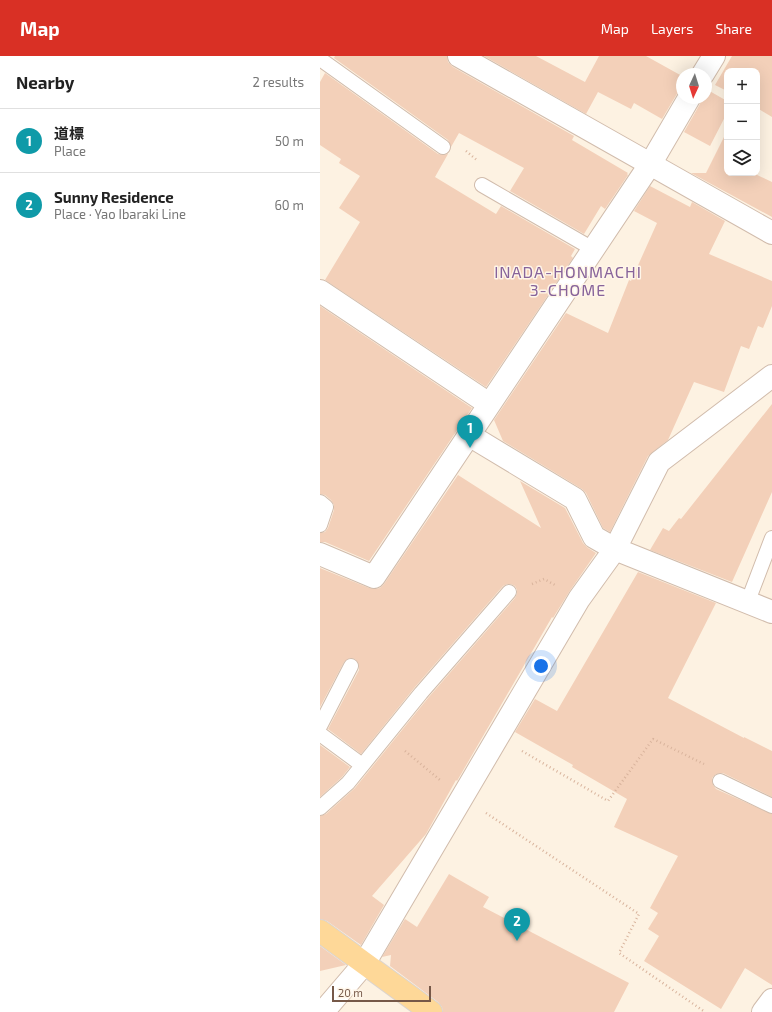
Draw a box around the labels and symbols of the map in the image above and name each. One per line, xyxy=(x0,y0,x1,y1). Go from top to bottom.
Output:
north arrow xyxy=(676,68,712,104)
district label: INADA-HONMACHI 3-CHOME xyxy=(494,262,642,299)
pin: 1 xyxy=(457,415,483,448)
your location xyxy=(531,656,551,676)
pin: 2 xyxy=(504,908,530,941)
scale bar xyxy=(332,984,431,1003)

